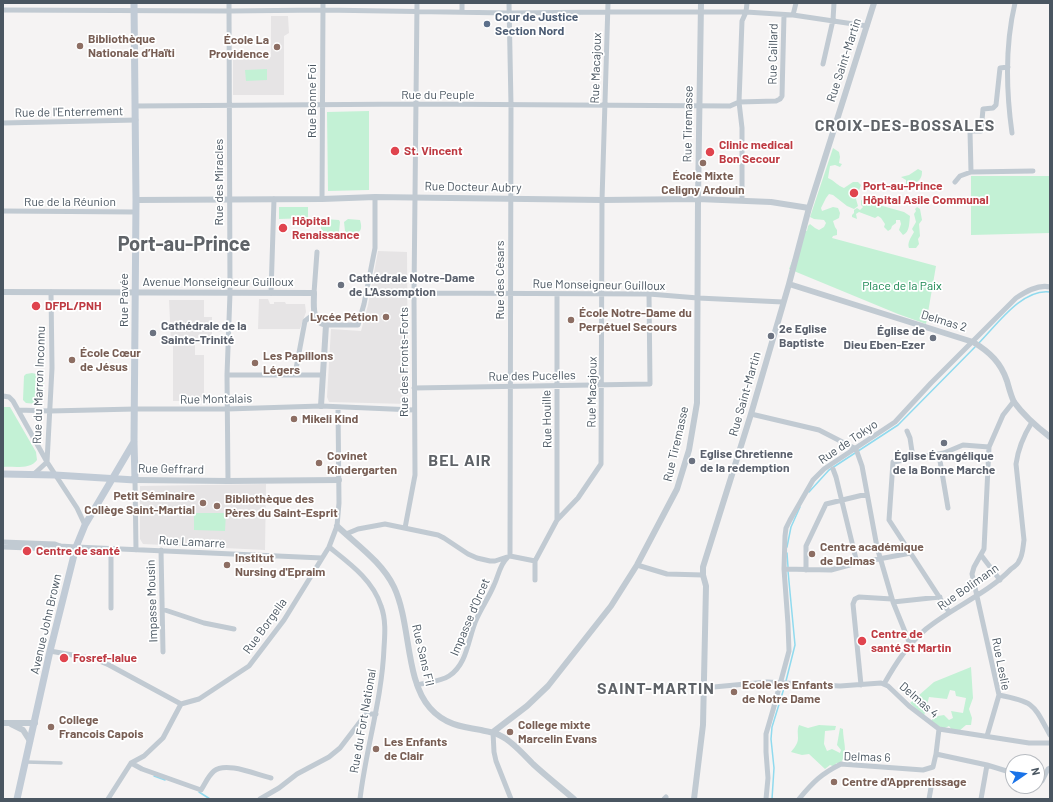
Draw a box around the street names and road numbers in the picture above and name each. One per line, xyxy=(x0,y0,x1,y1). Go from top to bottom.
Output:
street label: Rue Saint-Martin xyxy=(824,16,864,104)
street label: Rue Caillard xyxy=(765,23,781,85)
street label: Rue Macajoux xyxy=(588,32,604,104)
street label: Rue Bonne Foi xyxy=(305,64,319,138)
street label: Rue Tiremasse xyxy=(680,85,696,163)
street label: Rue du Peuple xyxy=(401,88,475,102)
street label: Rue de l'Enterrement xyxy=(15,104,123,120)
street label: Rue des Miracles xyxy=(212,139,226,225)
street label: Rue Docteur Aubry xyxy=(424,179,522,195)
street label: Rue de la Réunion xyxy=(24,195,116,209)
street label: Rue des Césars xyxy=(493,240,507,320)
street label: Rue Pavée xyxy=(117,273,131,327)
street label: Avenue Monseigneur Guilloux xyxy=(143,275,293,289)
street label: Rue Monseigneur Guilloux xyxy=(532,277,666,293)
street label: Rue des Fronts-Forts xyxy=(397,307,411,417)
street label: Delmas 2 xyxy=(919,307,969,335)
street label: Rue du Marron Inconnu xyxy=(30,326,48,444)
street label: Rue Saint-Martin xyxy=(726,350,764,438)
street label: Rue Macajoux xyxy=(584,356,600,428)
street label: Rue des Pucelles xyxy=(488,368,576,384)
street label: Rue Houille xyxy=(539,390,555,448)
street label: Rue Montalais xyxy=(180,391,252,407)
street label: Rue Tiremasse xyxy=(660,405,692,483)
street label: Rue de Tokyo xyxy=(816,417,880,467)
street label: Rue Geffrard xyxy=(138,461,204,477)
street label: Rue Lamarre xyxy=(158,533,226,551)
street label: Impasse Mousin xyxy=(143,559,161,643)
street label: Rue Bolimann xyxy=(935,561,1001,613)
street label: Avenue John Brown xyxy=(27,572,65,676)
street label: Impasse d'Orcet xyxy=(447,576,493,658)
street label: Rue Borgella xyxy=(240,595,290,657)
street label: Rue Sans Fil xyxy=(409,623,437,687)
street label: Rue Leslie xyxy=(989,636,1013,692)
street label: Rue du Fort National xyxy=(347,668,379,774)
street label: Delmas 4 xyxy=(896,679,942,721)
street label: Delmas 6 xyxy=(843,749,891,765)

